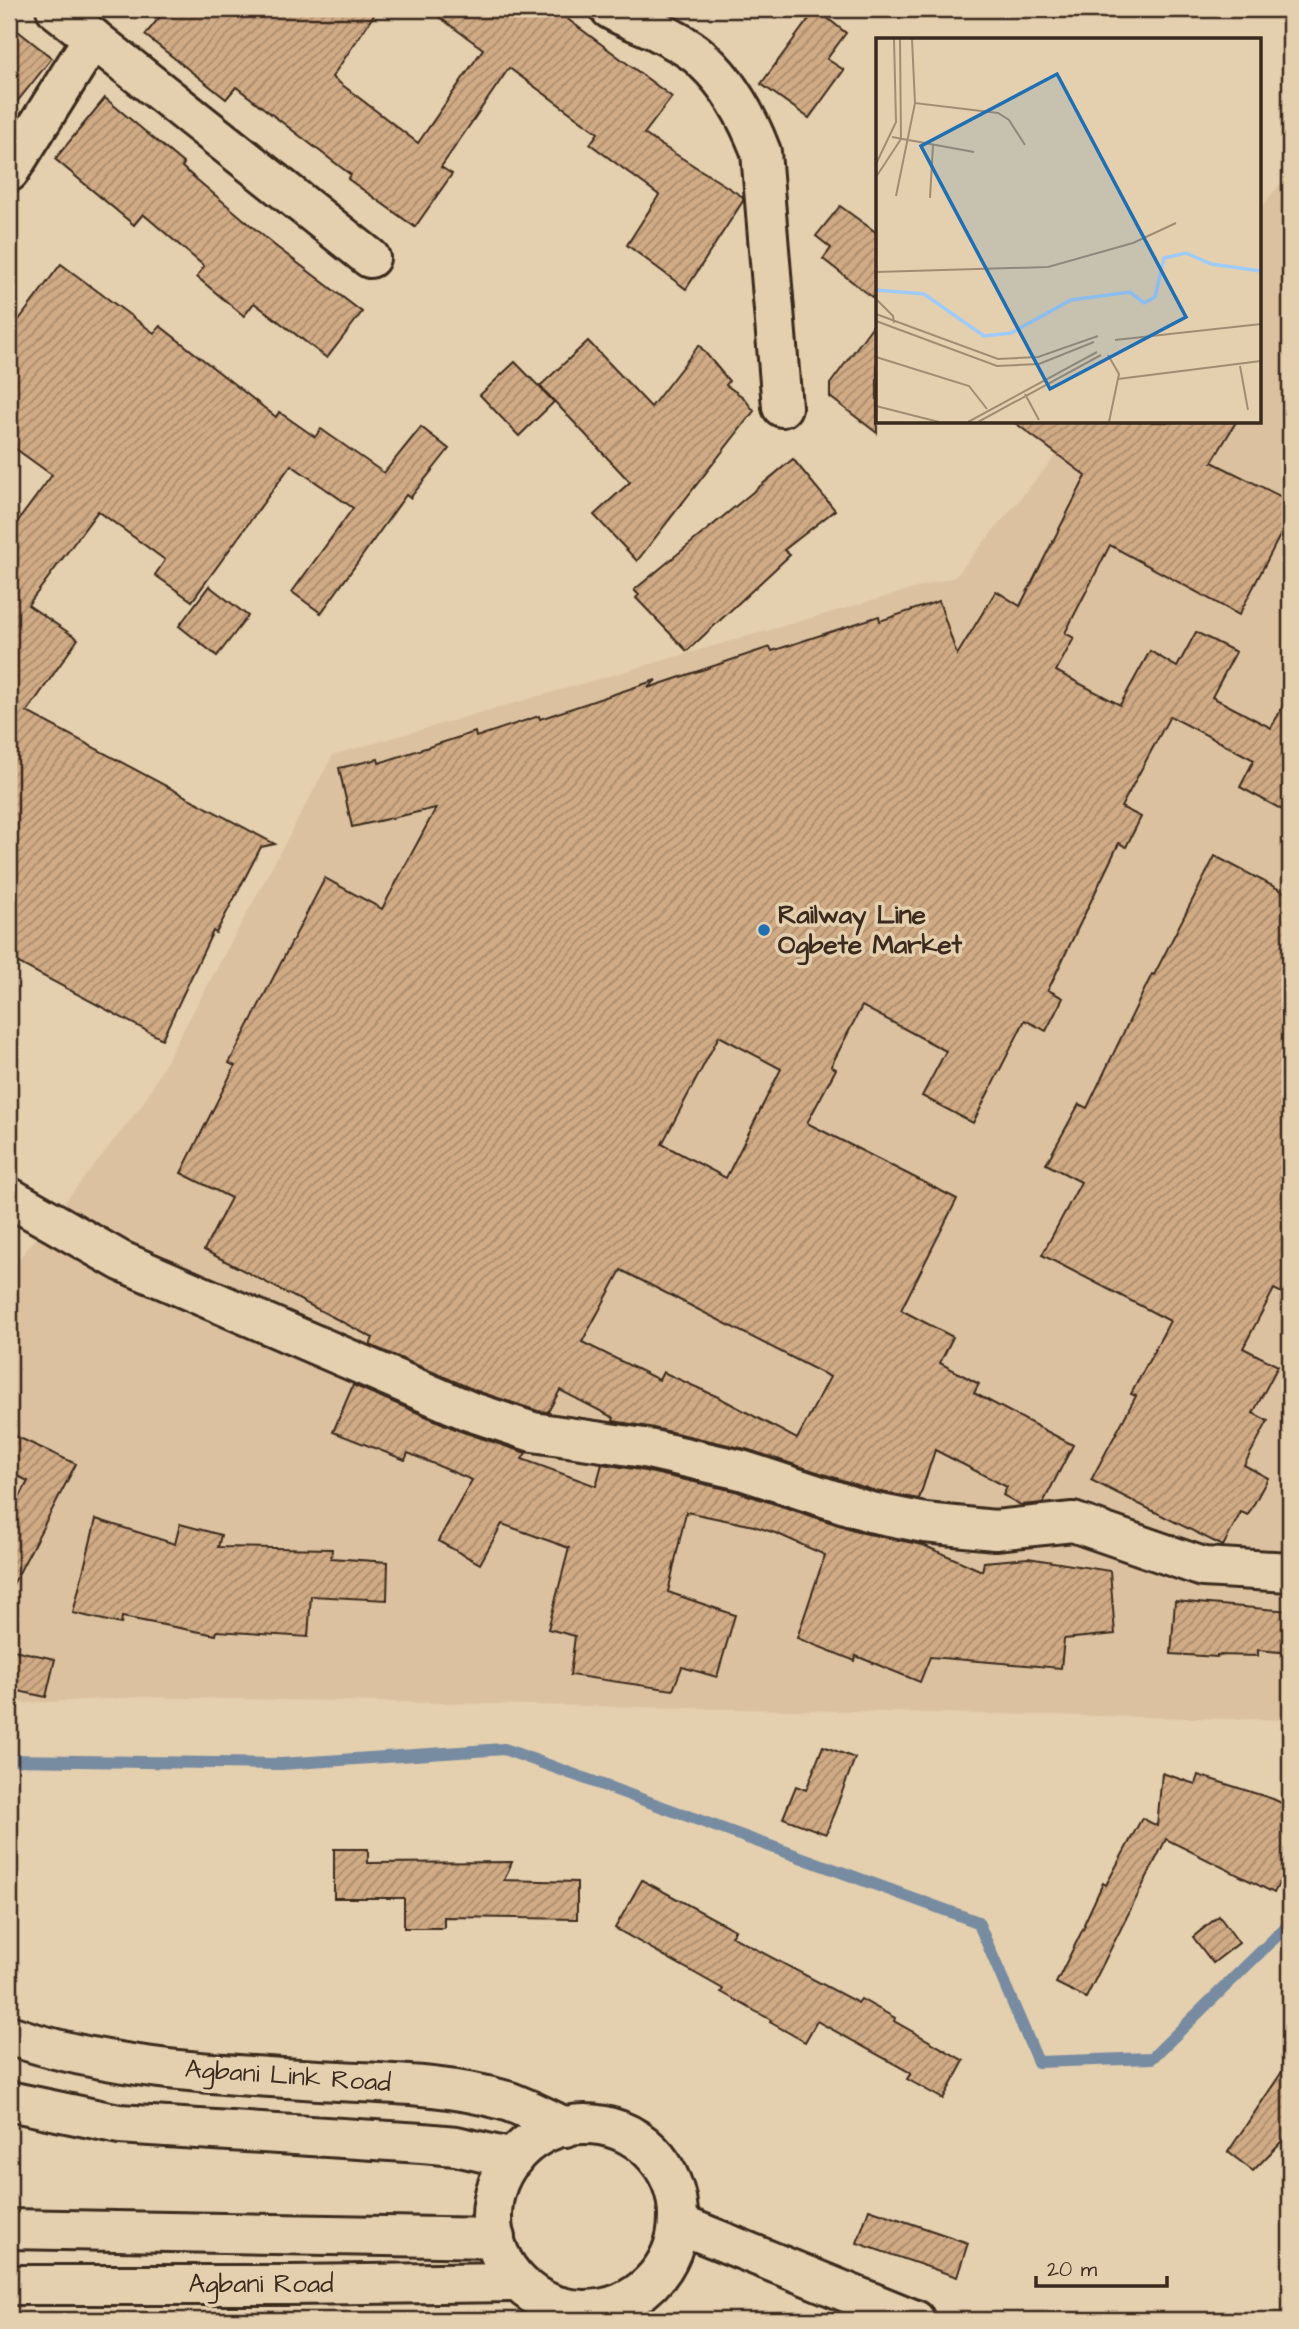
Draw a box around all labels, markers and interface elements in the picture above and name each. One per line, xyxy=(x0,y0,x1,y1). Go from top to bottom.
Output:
inset map xyxy=(876,38,1260,424)
place label: Railway Line Ogbete Market xyxy=(778,897,963,966)
marker: Railway Line Ogbete Market xyxy=(756,922,772,938)
street label: Agbani Link Road xyxy=(184,2051,392,2103)
scale bar xyxy=(1036,2245,1168,2289)
text: 20 m xyxy=(1047,2255,1098,2284)
street label: Agbani Road xyxy=(189,2266,333,2304)

